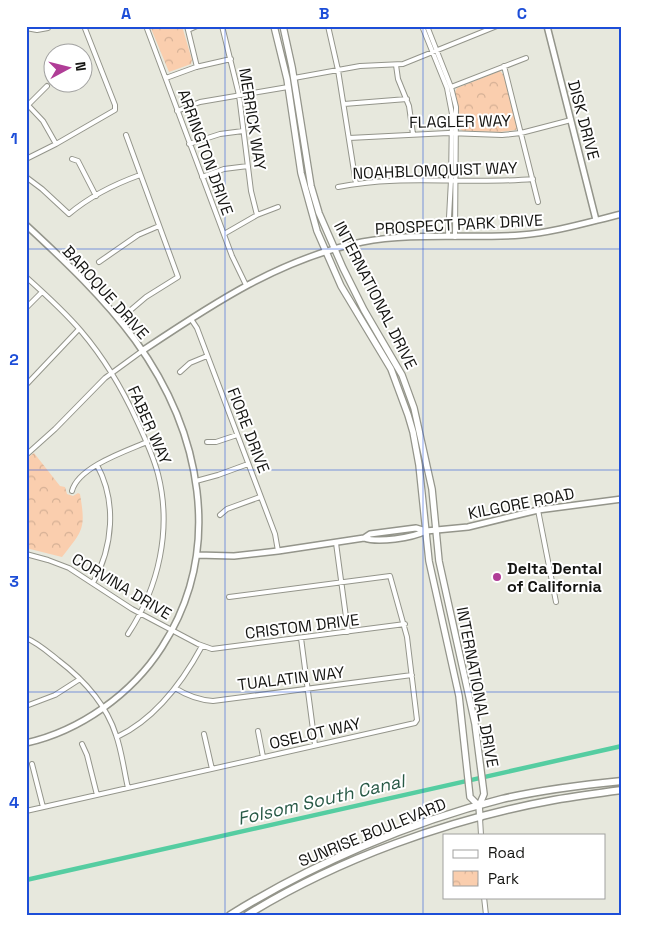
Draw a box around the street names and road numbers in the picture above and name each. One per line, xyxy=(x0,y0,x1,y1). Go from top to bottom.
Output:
street label: MERRICK WAY xyxy=(234,66,271,172)
street label: DISK DRIVE xyxy=(563,78,604,162)
street label: ARRINGTON DRIVE xyxy=(173,86,238,218)
street label: FLAGLER WAY xyxy=(409,110,511,133)
street label: NOAHBLOMQUIST WAY xyxy=(352,157,518,184)
street label: PROSPECT PARK DRIVE xyxy=(374,210,544,239)
street label: INTERNATIONAL DRIVE xyxy=(329,218,422,373)
street label: BAROQUE DRIVE xyxy=(58,241,153,344)
street label: FABER WAY xyxy=(123,383,176,468)
street label: FIORE DRIVE xyxy=(223,384,274,476)
street label: KILGORE ROAD xyxy=(466,483,576,524)
street label: CORVINA DRIVE xyxy=(68,548,175,624)
street label: INTERNATIONAL DRIVE xyxy=(452,605,503,769)
street label: CRISTOM DRIVE xyxy=(244,609,360,644)
street label: TUALATIN WAY xyxy=(236,661,346,695)
street label: OSELOT WAY xyxy=(267,713,363,754)
street label: SUNRISE BOULEVARD xyxy=(295,793,449,872)

